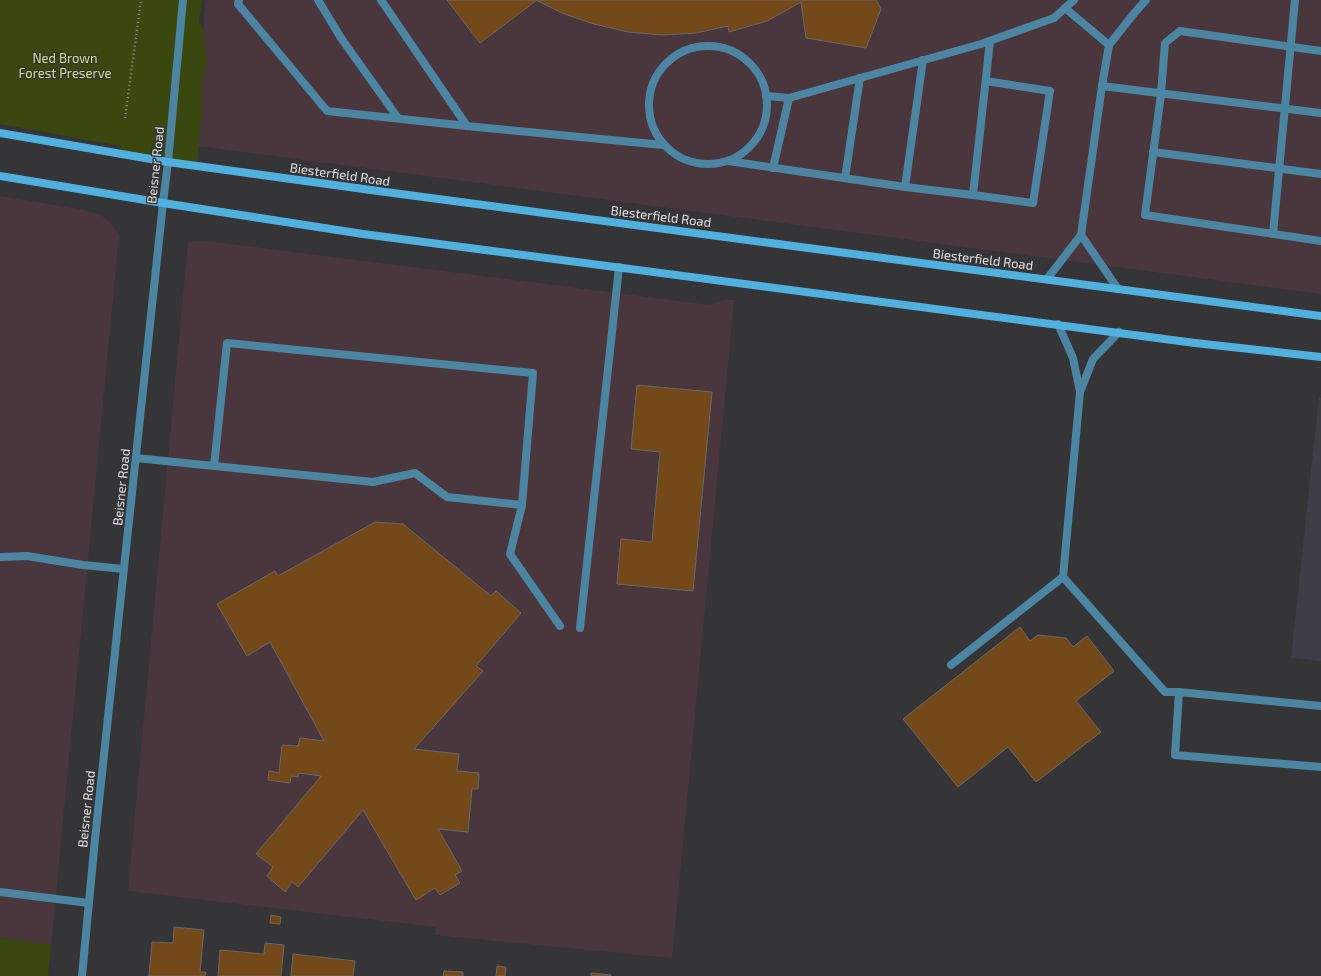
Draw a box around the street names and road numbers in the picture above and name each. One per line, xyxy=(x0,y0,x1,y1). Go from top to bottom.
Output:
street label: Beisner Road xyxy=(143,126,167,204)
street label: Biesterfield Road xyxy=(289,159,391,189)
street label: Biesterfield Road xyxy=(610,202,712,230)
street label: Biesterfield Road xyxy=(932,245,1034,273)
street label: Beisner Road xyxy=(109,448,133,526)
street label: Beisner Road xyxy=(74,770,98,848)

